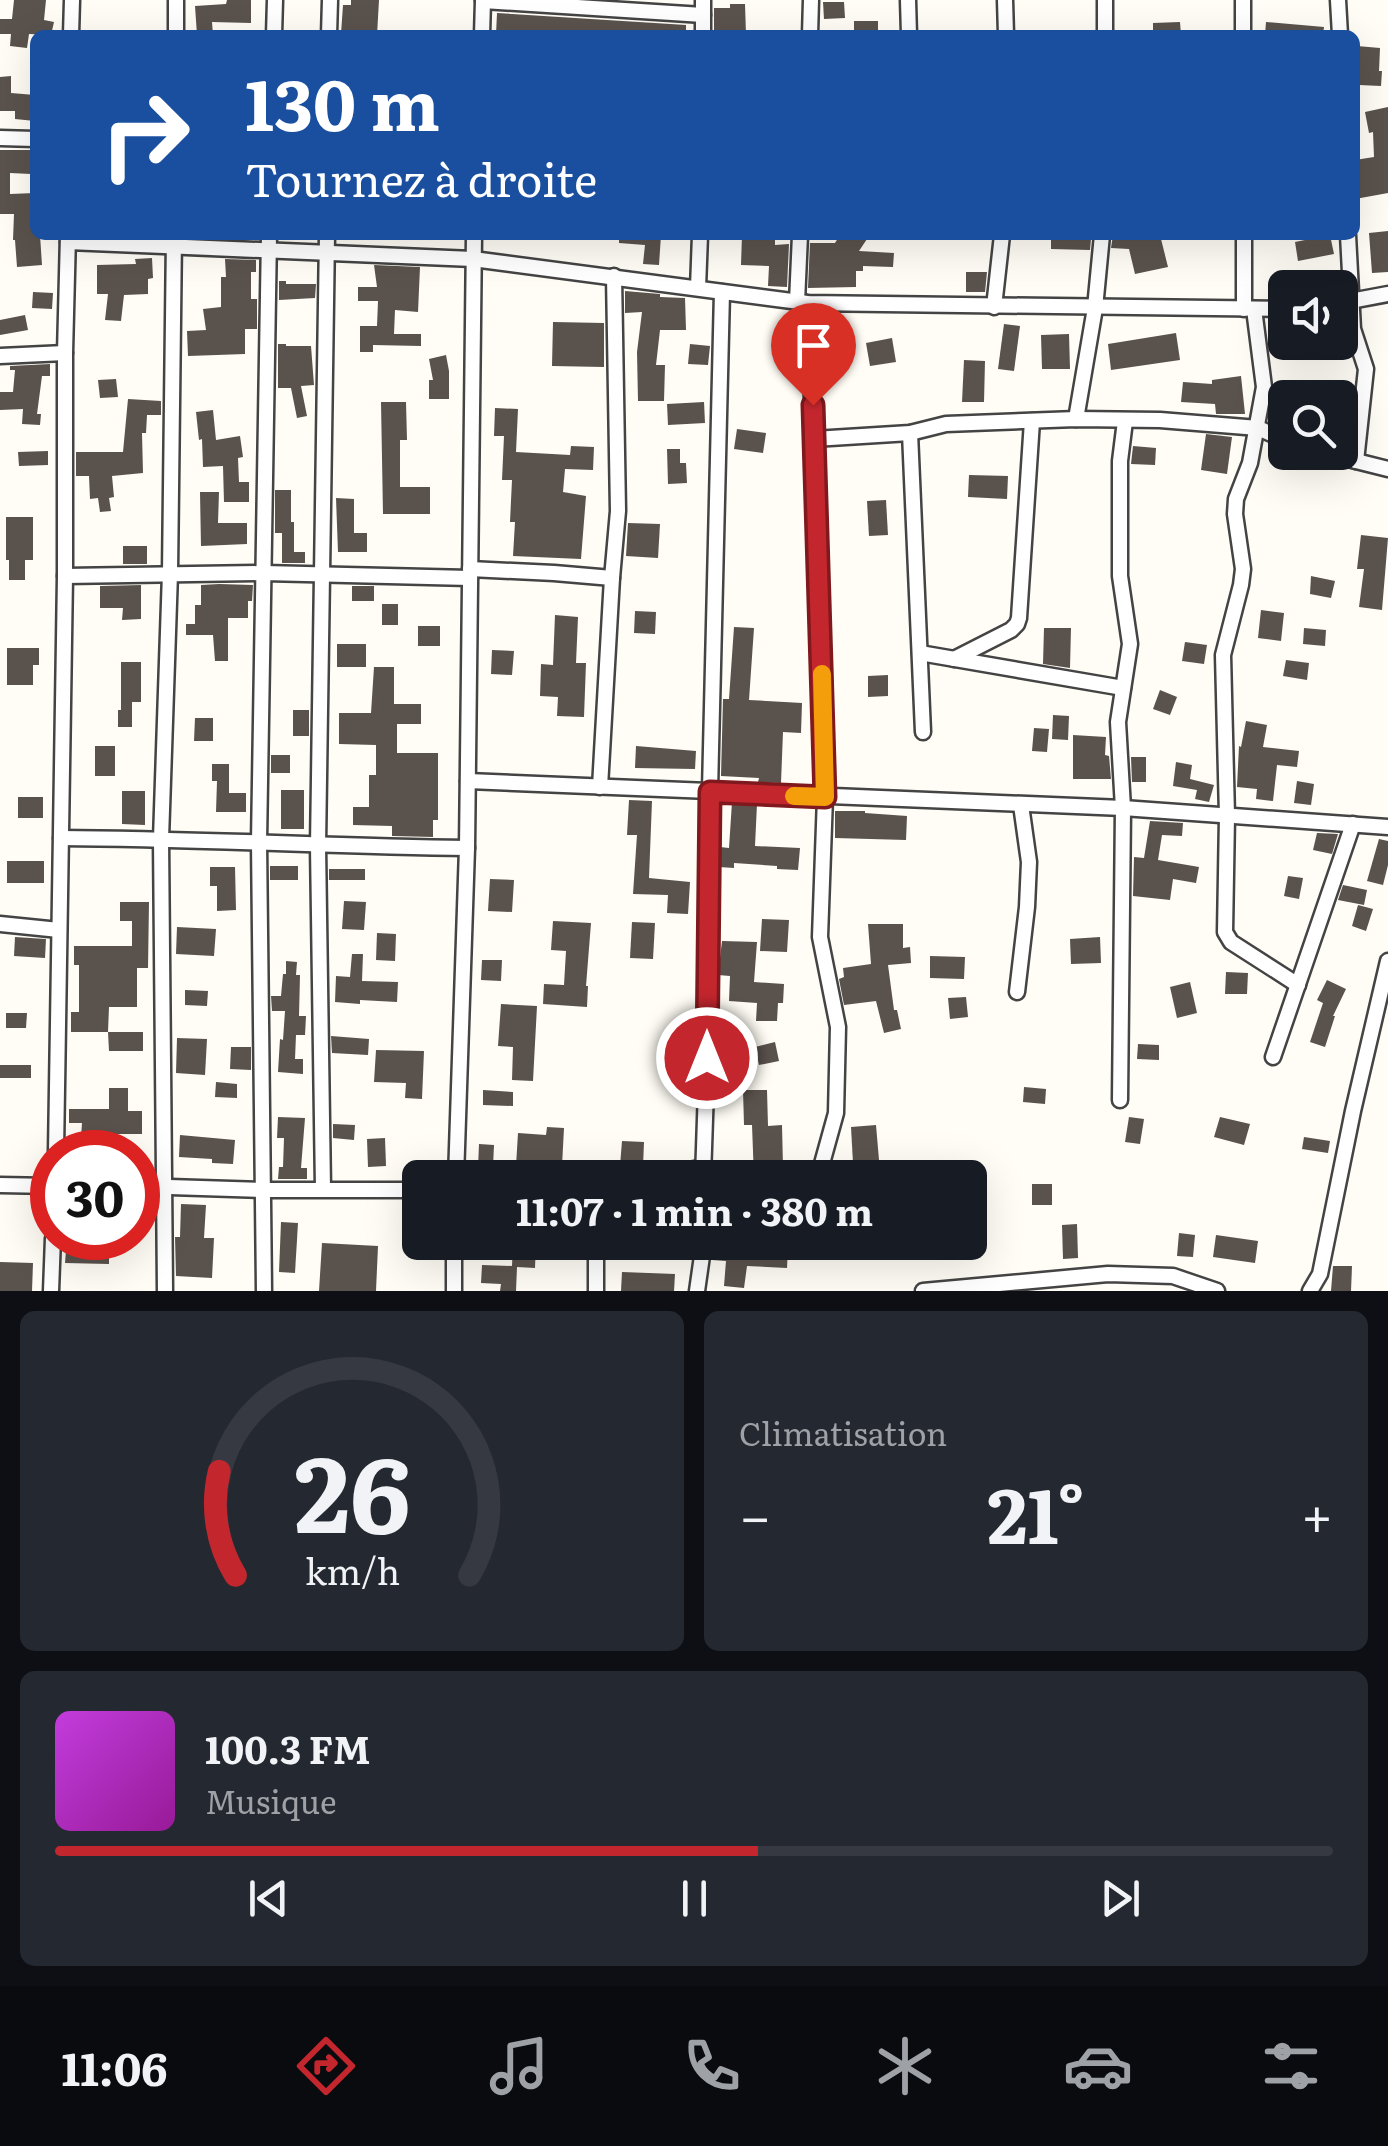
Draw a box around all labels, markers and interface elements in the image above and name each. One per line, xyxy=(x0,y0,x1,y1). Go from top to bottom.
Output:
text: 130 m xyxy=(245,49,440,153)
icon: right xyxy=(80,70,210,200)
text: Tournez à droite xyxy=(245,144,597,211)
map controls xyxy=(1268,270,1358,470)
button: sound xyxy=(1268,270,1358,360)
pin xyxy=(771,303,856,406)
icon: arrive xyxy=(786,318,841,373)
button: search xyxy=(1268,380,1358,470)
position arrow xyxy=(655,1006,759,1110)
speed limit sign: 30 xyxy=(30,1130,160,1260)
text: 11:07 · 1 min · 380 m xyxy=(516,1181,873,1238)
text: Climatisation xyxy=(739,1408,947,1456)
text: 26 xyxy=(294,1411,410,1565)
text: 21° xyxy=(987,1456,1085,1567)
text: − xyxy=(739,1472,771,1554)
text: + xyxy=(1301,1472,1333,1554)
text: km/h xyxy=(304,1543,400,1596)
text: 100.3 FM xyxy=(205,1719,370,1776)
text: Musique xyxy=(205,1776,337,1824)
icon: previous xyxy=(241,1871,296,1926)
icon: pause xyxy=(667,1871,722,1926)
icon: next xyxy=(1093,1871,1148,1926)
icon: directions xyxy=(291,2031,361,2101)
icon: music xyxy=(484,2031,554,2101)
icon: phone xyxy=(677,2031,747,2101)
icon: climate xyxy=(870,2031,940,2101)
icon: car xyxy=(1063,2031,1133,2101)
icon: filters xyxy=(1256,2031,1326,2101)
text: 11:06 xyxy=(62,2033,168,2100)

